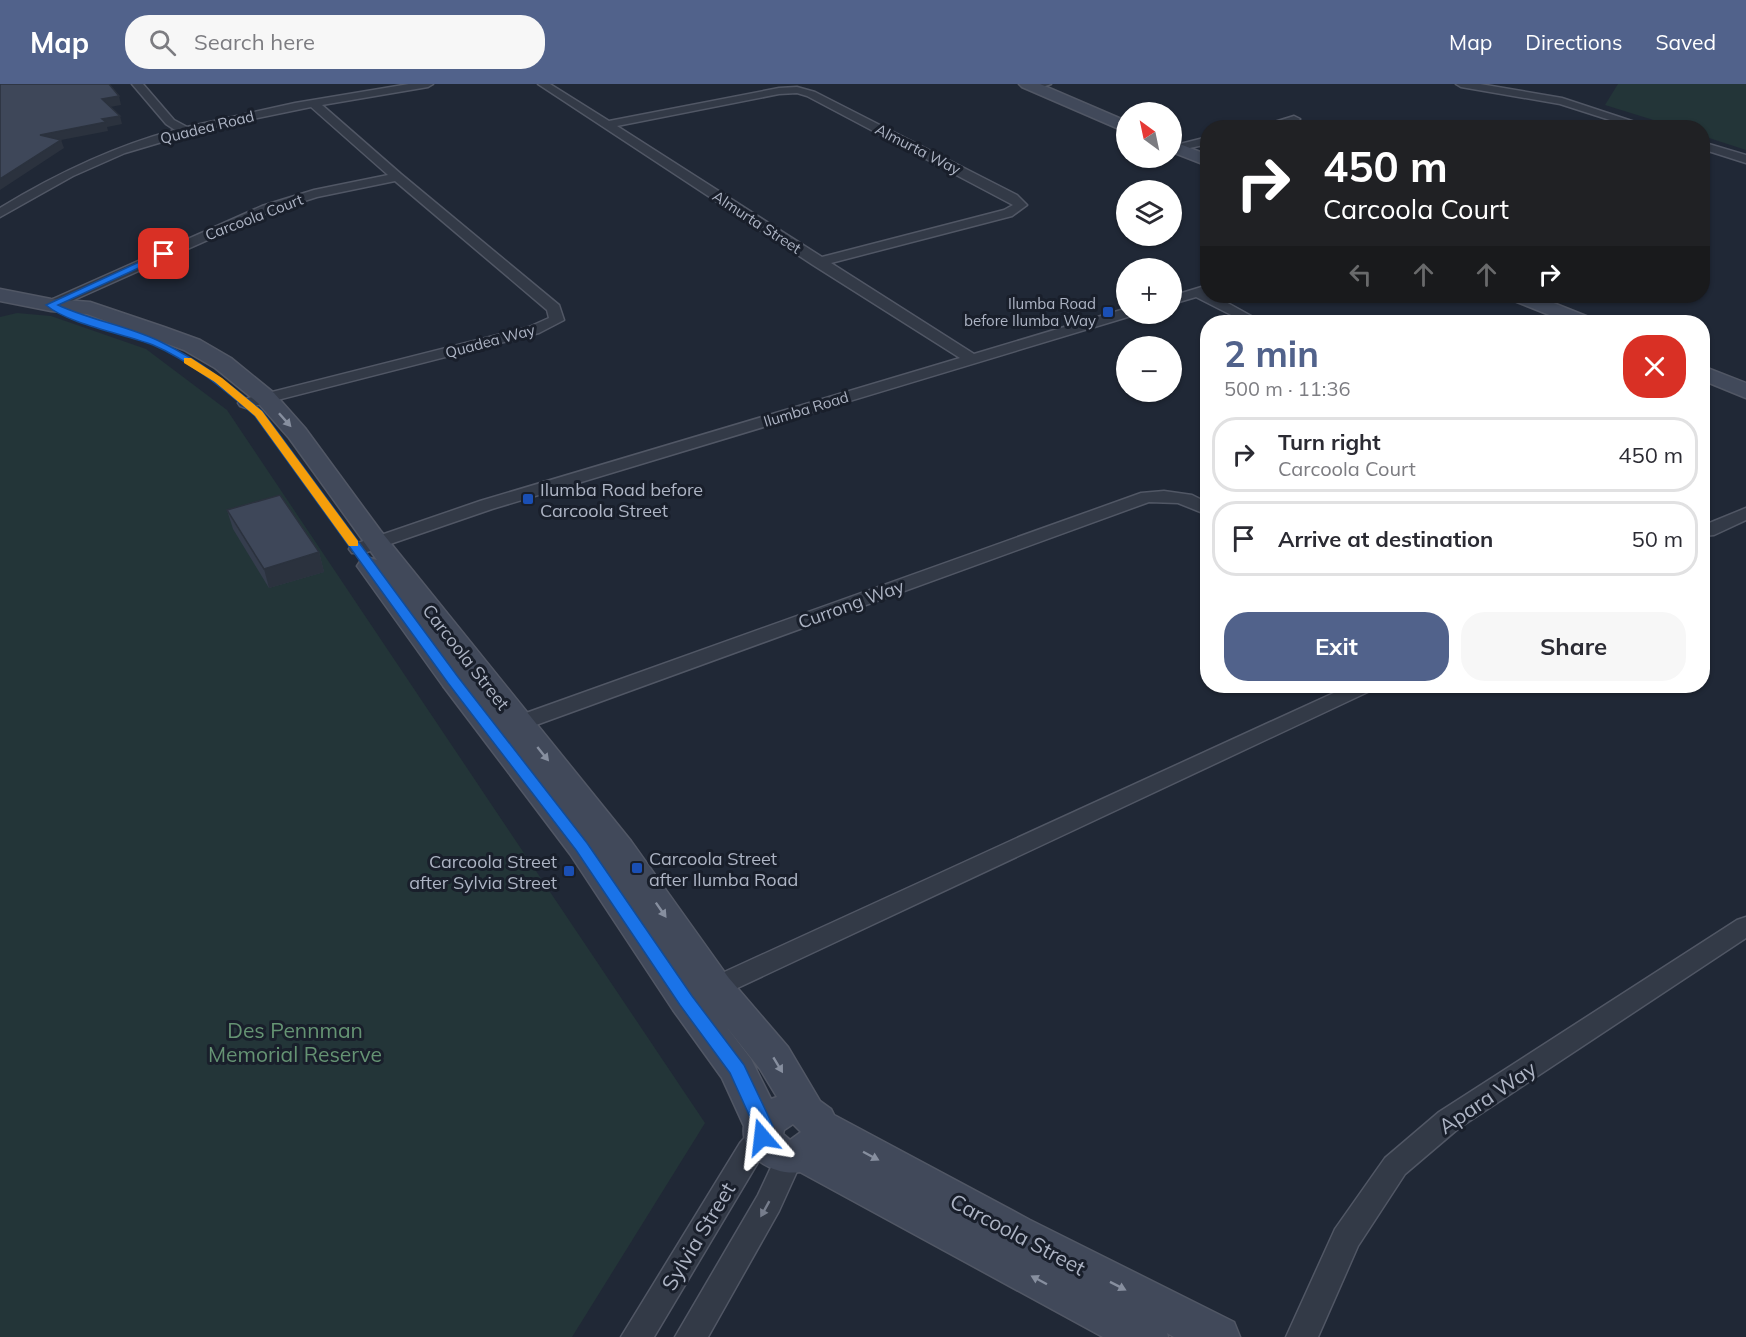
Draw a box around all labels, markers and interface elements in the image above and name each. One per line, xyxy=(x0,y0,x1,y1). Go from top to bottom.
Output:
search box xyxy=(125,15,545,69)
text: Map xyxy=(30,25,89,60)
icon: search xyxy=(146,26,179,59)
text: Search here xyxy=(194,28,315,56)
text: Map xyxy=(1449,29,1492,55)
text: Directions xyxy=(1525,29,1622,55)
text: Saved xyxy=(1655,29,1716,55)
north arrow xyxy=(1116,102,1182,168)
map controls xyxy=(1116,102,1182,402)
street label: Quadea Road xyxy=(158,106,256,148)
street label: Almurta Way xyxy=(872,119,964,179)
text: 450 m xyxy=(1323,140,1448,193)
icon: right xyxy=(1224,144,1302,222)
button: layers xyxy=(1116,180,1182,246)
street label: Almurta Street xyxy=(709,186,805,258)
street label: Carcoola Court xyxy=(202,190,306,244)
text: Carcoola Court xyxy=(1323,192,1509,226)
pin xyxy=(138,228,189,279)
icon: arrive xyxy=(147,237,180,270)
button: + xyxy=(1116,258,1182,324)
icon: left xyxy=(1344,258,1377,291)
icon: ahead xyxy=(1407,258,1440,291)
icon: ahead xyxy=(1470,258,1503,291)
icon: right xyxy=(1533,258,1566,291)
place label: Ilumba Road before Ilumba Way xyxy=(964,294,1096,330)
marker: Ilumba Road before Ilumba Way xyxy=(1101,305,1115,319)
street label: Quadea Way xyxy=(443,320,537,362)
text: 2 min xyxy=(1224,331,1319,376)
button: close xyxy=(1623,335,1686,398)
button: − xyxy=(1116,336,1182,402)
text: 500 m · 11:36 xyxy=(1224,376,1350,401)
street label: Ilumba Road xyxy=(761,387,851,431)
one-way arrow xyxy=(278,412,291,427)
text: Turn right xyxy=(1278,428,1381,456)
icon: right xyxy=(1227,438,1260,471)
text: 450 m xyxy=(1618,441,1683,469)
text: Carcoola Court xyxy=(1278,456,1416,481)
place label: Ilumba Road before Carcoola Street xyxy=(540,478,703,522)
marker: Ilumba Road before Carcoola Street xyxy=(521,492,535,506)
icon: arrive xyxy=(1227,522,1260,555)
text: Arrive at destination xyxy=(1278,525,1493,553)
text: 50 m xyxy=(1632,525,1683,553)
street label: Currong Way xyxy=(795,574,908,634)
street label: Carcoola Street xyxy=(418,599,514,715)
button: Exit xyxy=(1224,612,1449,681)
button: Share xyxy=(1461,612,1686,681)
one-way arrow xyxy=(537,746,550,762)
place label: Carcoola Street after Ilumba Road xyxy=(649,847,798,891)
place label: Carcoola Street after Sylvia Street xyxy=(409,850,557,894)
marker: Carcoola Street after Ilumba Road xyxy=(630,861,644,875)
marker: Carcoola Street after Sylvia Street xyxy=(562,864,576,878)
one-way arrow xyxy=(655,901,667,917)
park label: Des Pennman Memorial Reserve xyxy=(208,1017,382,1067)
street label: Apara Way xyxy=(1433,1055,1541,1139)
one-way arrow xyxy=(773,1057,784,1073)
position arrow xyxy=(730,1105,794,1169)
one-way arrow xyxy=(863,1151,880,1161)
street label: Sylvia Street xyxy=(656,1177,740,1295)
street label: Carcoola Street xyxy=(946,1187,1090,1281)
one-way arrow xyxy=(760,1201,770,1218)
one-way arrow xyxy=(1030,1275,1047,1285)
one-way arrow xyxy=(1110,1281,1127,1291)

